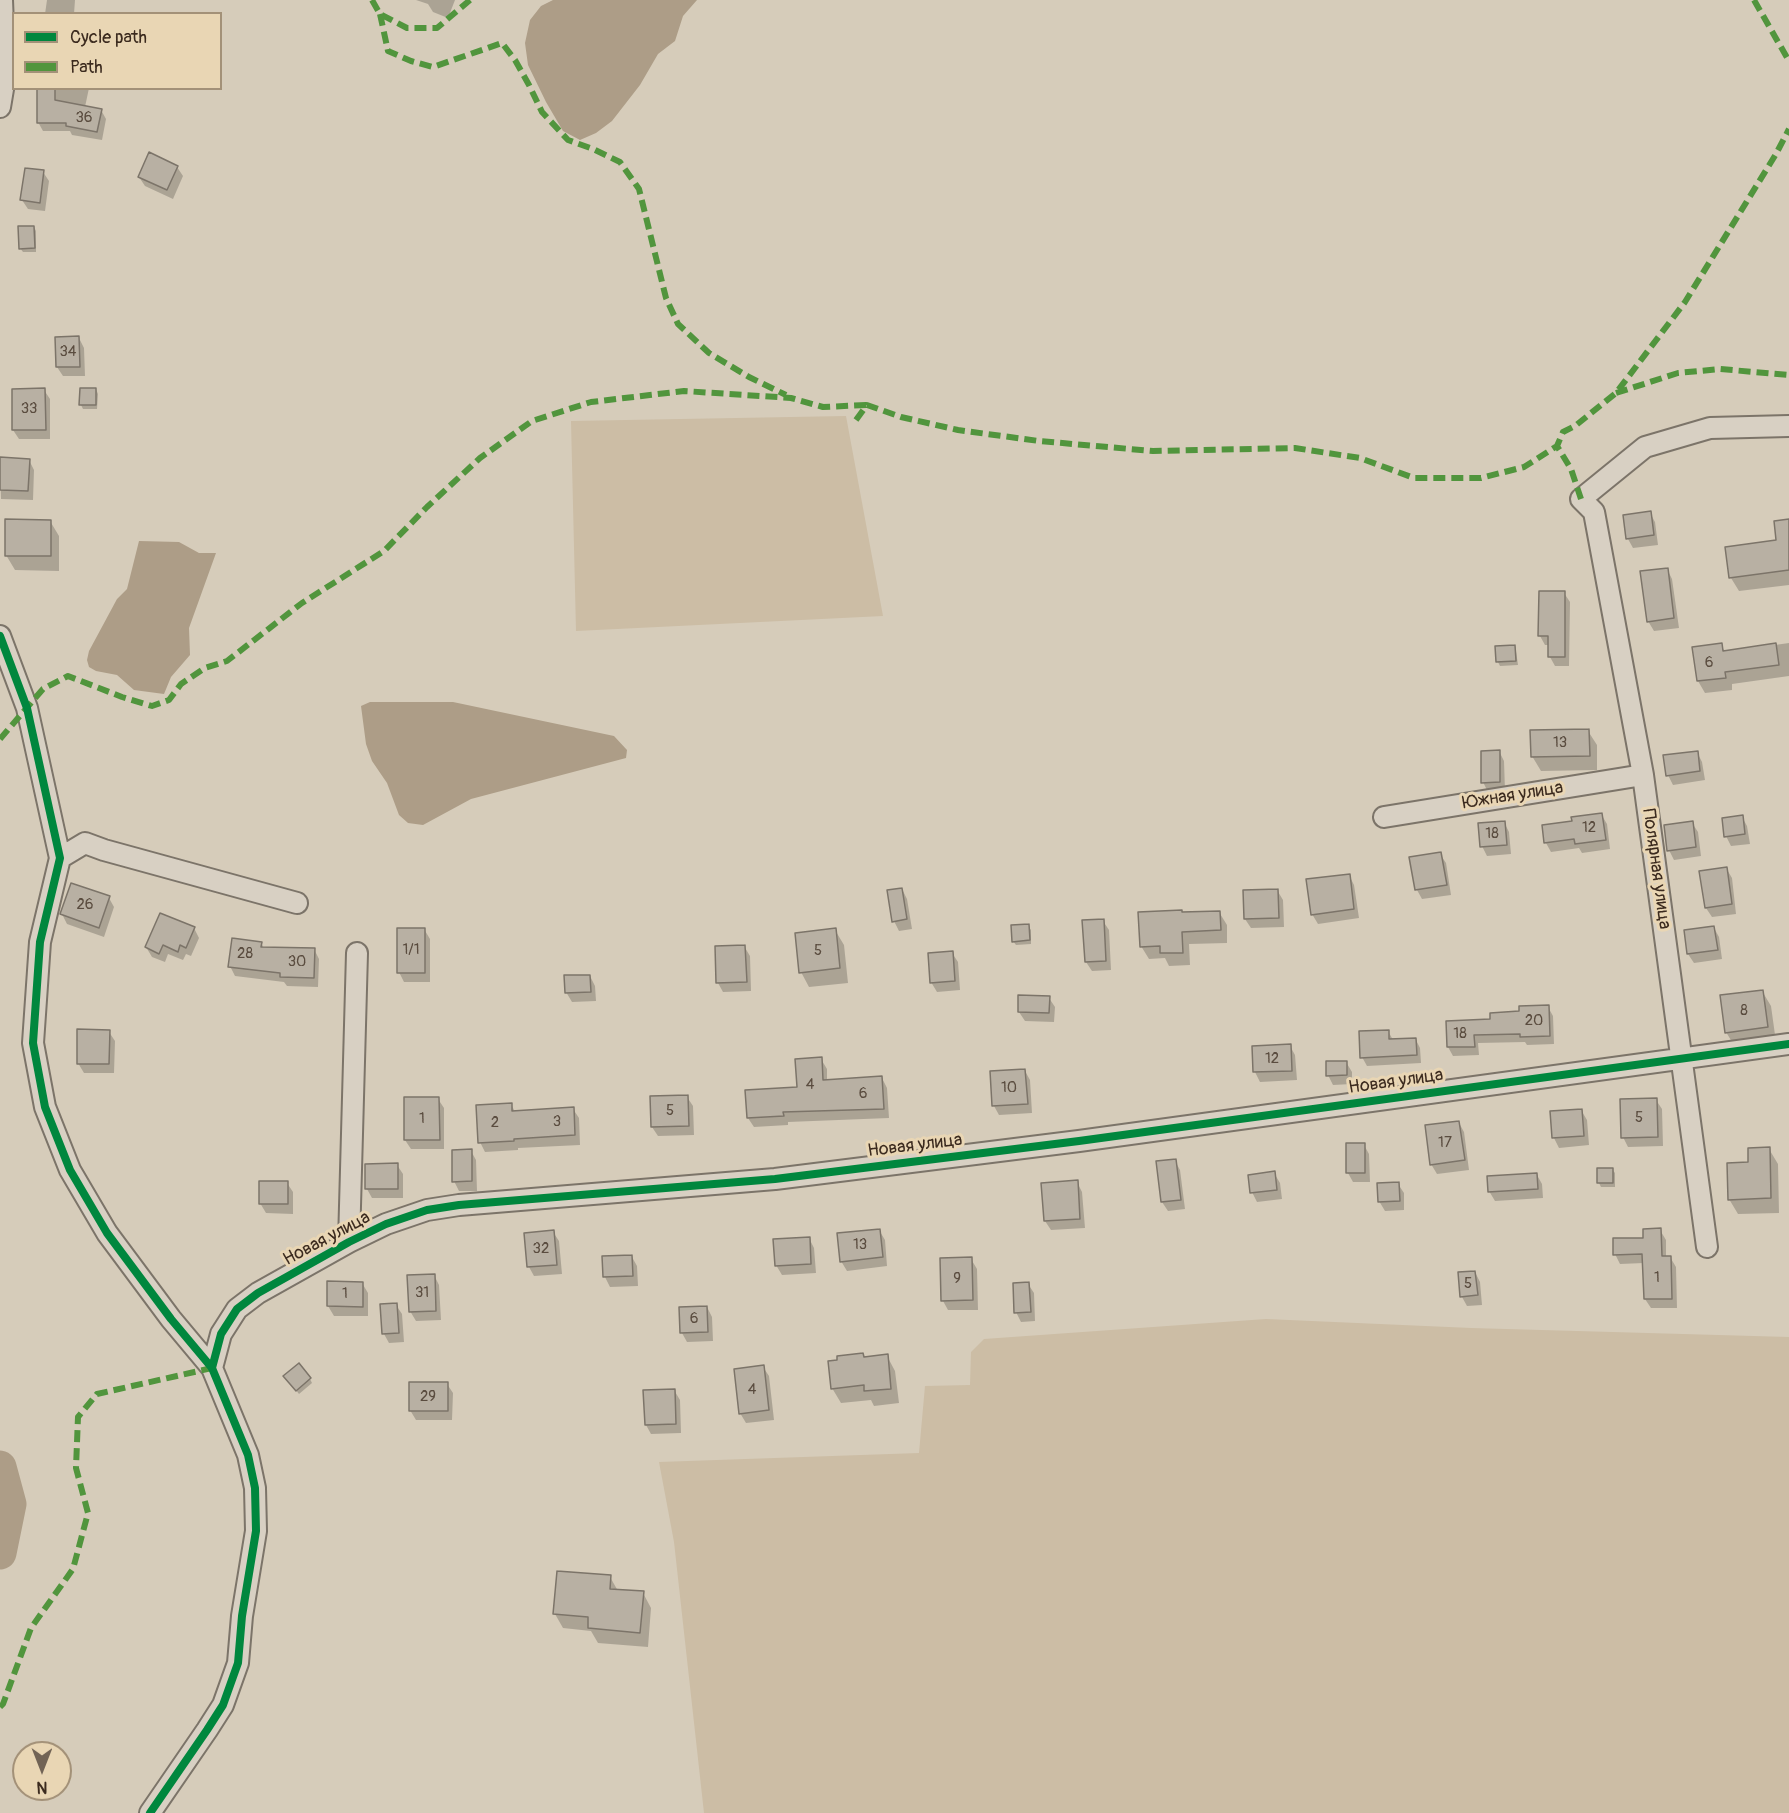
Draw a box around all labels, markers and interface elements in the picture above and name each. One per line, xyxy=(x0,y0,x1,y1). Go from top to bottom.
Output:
legend xyxy=(12,12,222,90)
text: Cycle path xyxy=(70,26,147,49)
text: Path xyxy=(70,56,103,79)
house number: 36 xyxy=(75,109,93,127)
house number: 34 xyxy=(59,343,77,361)
house number: 33 xyxy=(21,400,37,418)
house number: 6 xyxy=(1705,654,1713,672)
house number: 13 xyxy=(1553,734,1567,752)
street label: Южная улица xyxy=(1461,777,1565,815)
street label: Полярная улица xyxy=(1637,807,1675,931)
house number: 12 xyxy=(1582,819,1596,837)
house number: 18 xyxy=(1485,825,1499,843)
house number: 26 xyxy=(76,896,94,914)
house number: 1/1 xyxy=(402,941,420,959)
house number: 5 xyxy=(814,942,822,960)
house number: 28 xyxy=(237,945,253,963)
house number: 30 xyxy=(288,953,306,971)
house number: 8 xyxy=(1740,1002,1748,1020)
house number: 20 xyxy=(1525,1012,1543,1030)
house number: 18 xyxy=(1453,1025,1467,1043)
house number: 12 xyxy=(1265,1050,1279,1068)
street label: Новая улица xyxy=(1347,1065,1445,1099)
house number: 4 xyxy=(806,1076,814,1094)
house number: 10 xyxy=(1001,1079,1017,1097)
house number: 6 xyxy=(859,1085,867,1103)
house number: 5 xyxy=(666,1102,674,1120)
house number: 5 xyxy=(1635,1109,1643,1127)
house number: 1 xyxy=(419,1110,425,1128)
house number: 3 xyxy=(553,1113,561,1131)
house number: 2 xyxy=(491,1114,499,1132)
street label: Новая улица xyxy=(866,1129,964,1163)
house number: 17 xyxy=(1438,1134,1452,1152)
street label: Новая улица xyxy=(280,1207,374,1271)
house number: 13 xyxy=(853,1236,867,1254)
house number: 32 xyxy=(533,1240,549,1258)
house number: 1 xyxy=(1654,1269,1660,1287)
house number: 9 xyxy=(953,1270,961,1288)
house number: 5 xyxy=(1464,1275,1472,1293)
house number: 31 xyxy=(415,1284,429,1302)
house number: 1 xyxy=(342,1285,348,1303)
house number: 6 xyxy=(690,1310,698,1328)
house number: 4 xyxy=(748,1381,756,1399)
house number: 29 xyxy=(420,1388,436,1406)
north arrow xyxy=(12,1741,72,1801)
text: N xyxy=(37,1777,47,1797)

